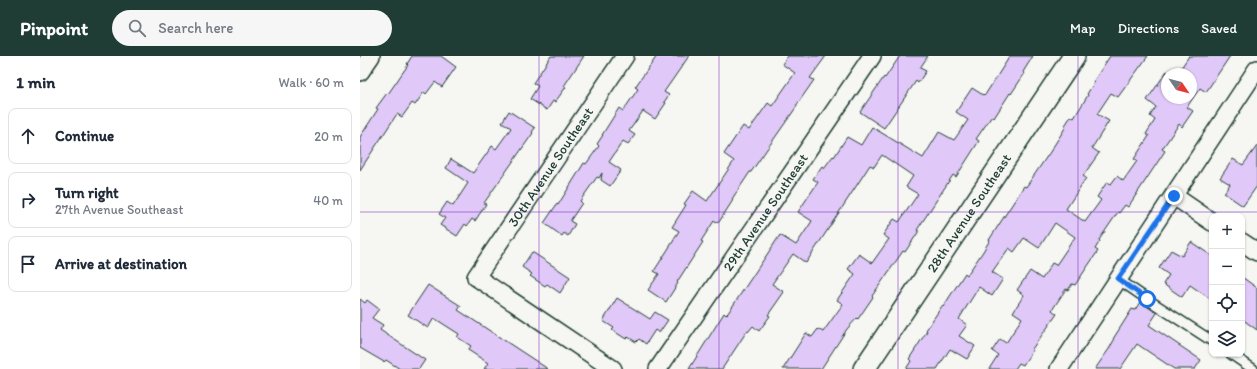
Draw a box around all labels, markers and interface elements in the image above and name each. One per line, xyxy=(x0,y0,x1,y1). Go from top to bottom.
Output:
search box xyxy=(112,10,392,46)
text: Pinpoint xyxy=(20,17,88,40)
icon: search xyxy=(126,17,148,39)
text: Search here xyxy=(158,19,233,37)
text: Map xyxy=(1070,20,1096,37)
text: Directions xyxy=(1118,20,1179,37)
text: Saved xyxy=(1201,20,1237,37)
north arrow xyxy=(1161,68,1197,104)
text: 1 min xyxy=(16,72,55,92)
text: Walk · 60 m xyxy=(279,75,344,90)
street label: 30th Avenue Southeast xyxy=(505,104,597,230)
icon: ahead xyxy=(17,125,39,147)
text: Continue xyxy=(55,127,114,145)
text: 20 m xyxy=(314,129,343,144)
street label: 29th Avenue Southeast xyxy=(720,150,812,274)
street label: 28th Avenue Southeast xyxy=(923,151,1015,276)
text: Turn right xyxy=(55,184,119,202)
route end xyxy=(1165,187,1183,205)
icon: right xyxy=(17,189,39,211)
text: 40 m xyxy=(313,193,343,208)
text: 27th Avenue Southeast xyxy=(55,202,183,217)
map controls xyxy=(1209,213,1245,357)
button: + xyxy=(1209,213,1245,249)
button: − xyxy=(1209,249,1245,285)
icon: arrive xyxy=(17,253,39,275)
text: Arrive at destination xyxy=(55,255,187,273)
button: locate xyxy=(1209,285,1245,321)
route start xyxy=(1138,290,1156,308)
button: layers xyxy=(1209,321,1245,357)

